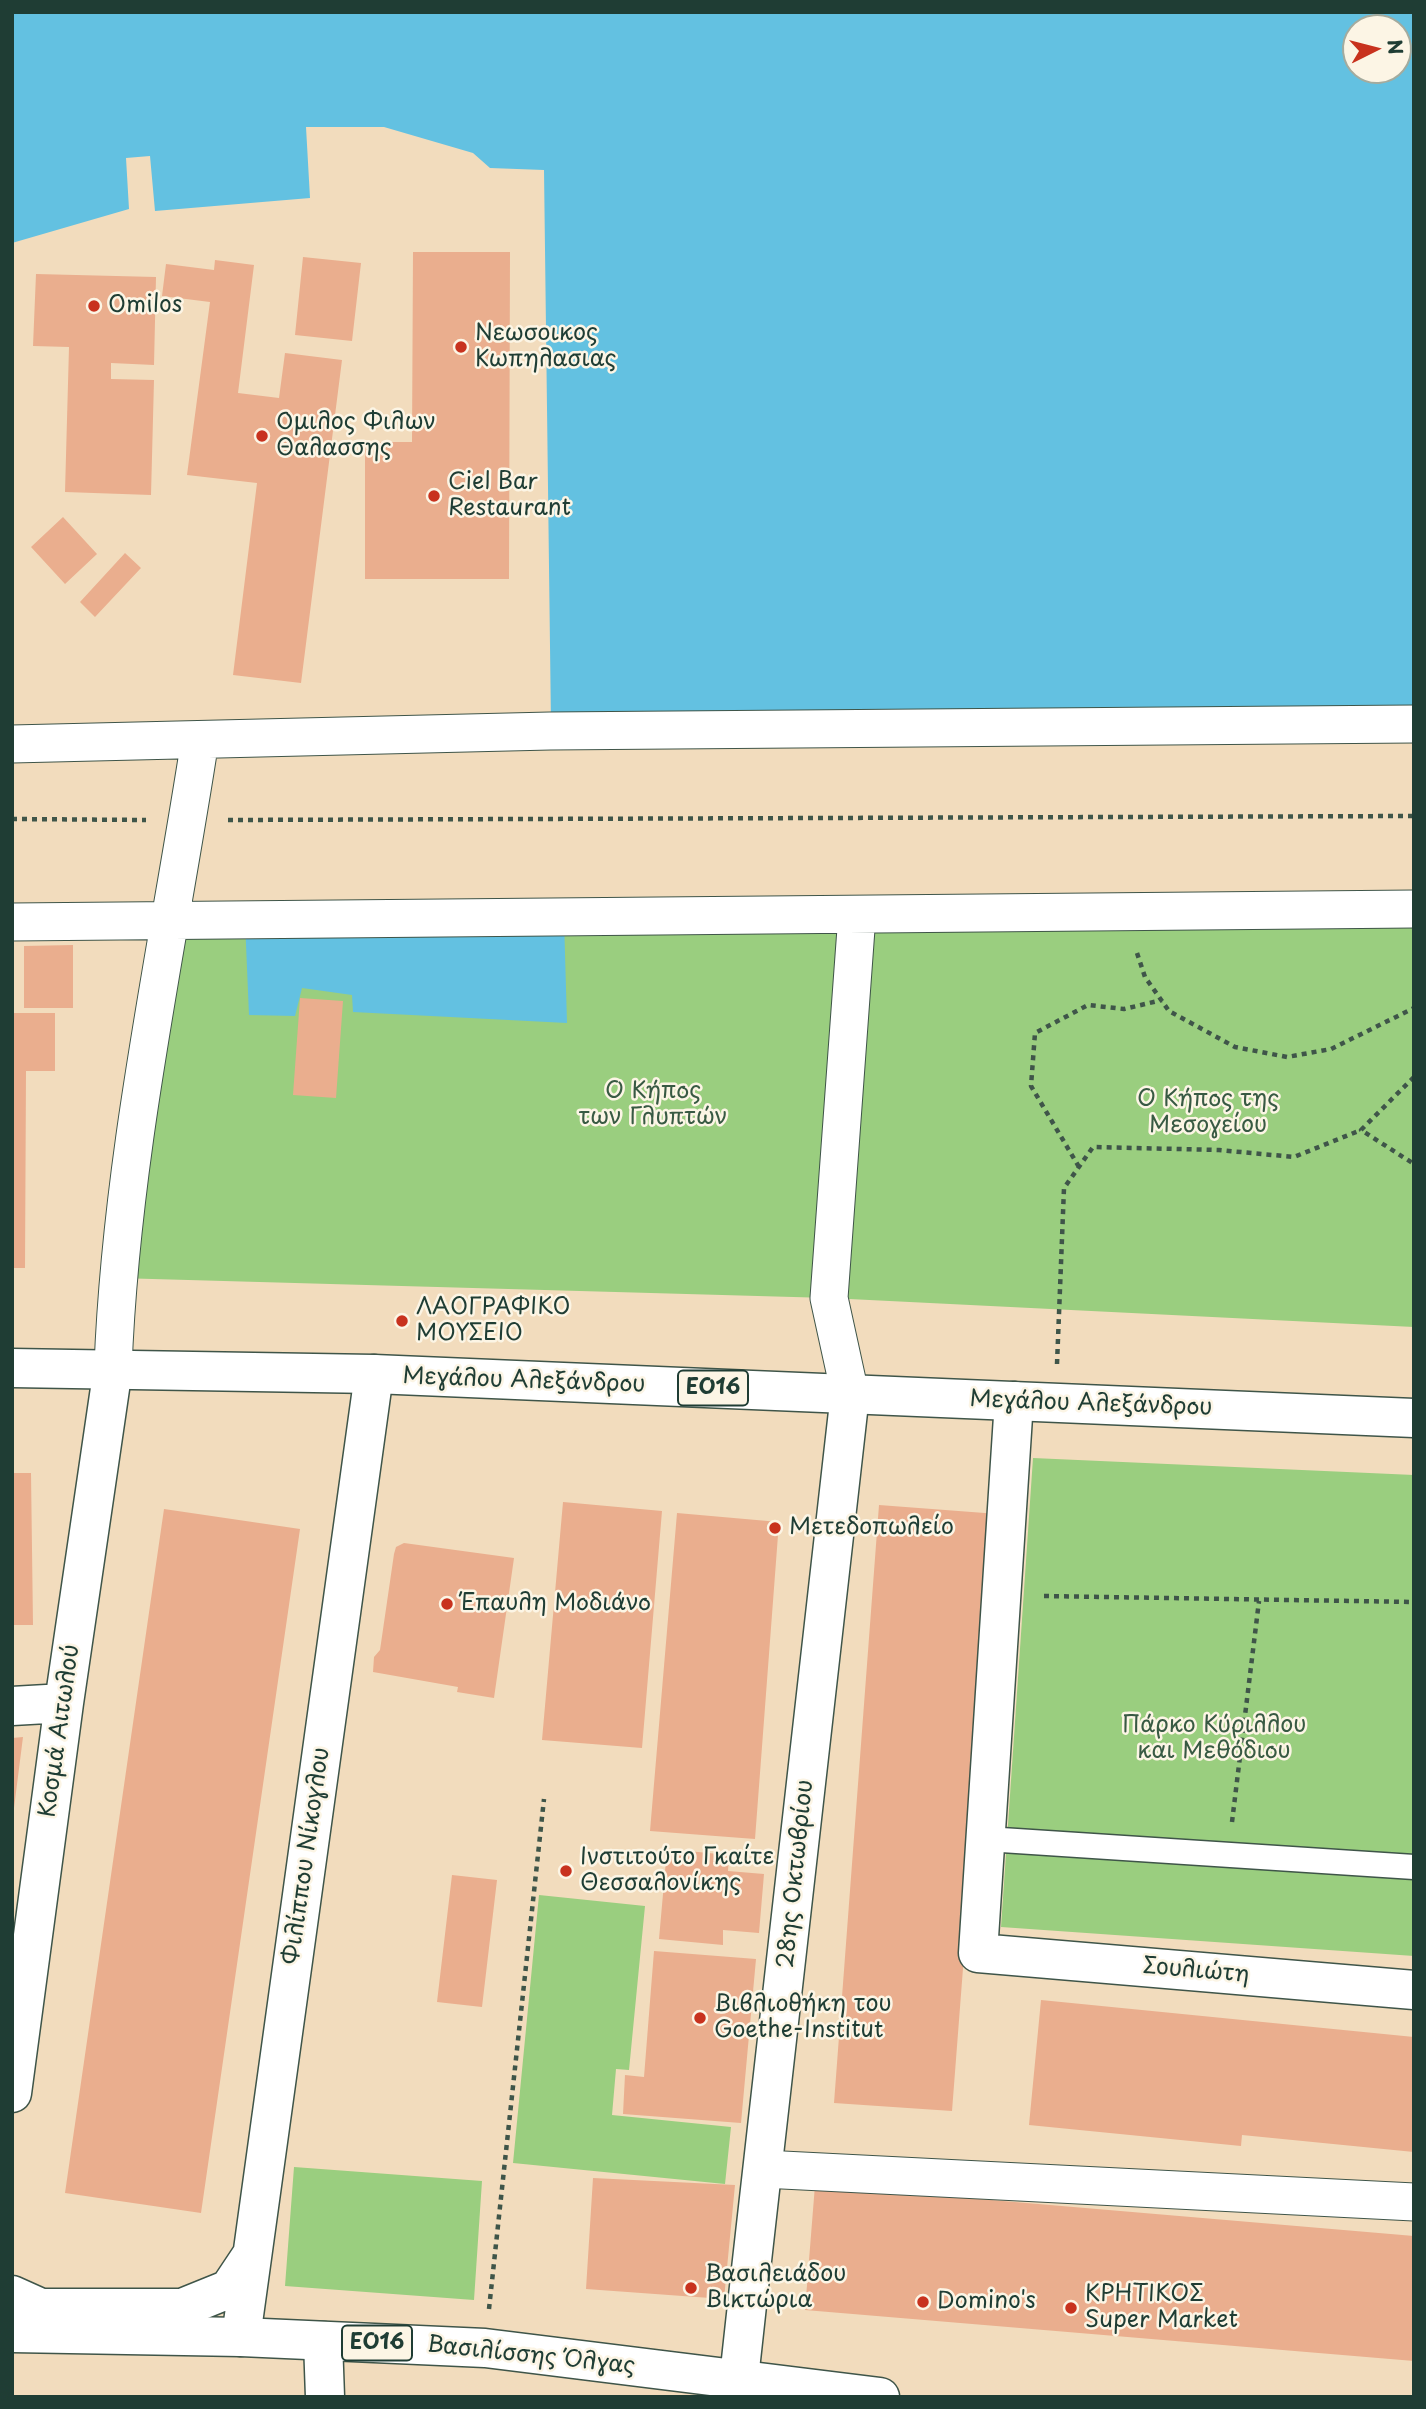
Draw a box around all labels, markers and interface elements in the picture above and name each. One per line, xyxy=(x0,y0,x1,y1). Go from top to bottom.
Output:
north arrow xyxy=(1342,14,1412,84)
text: N xyxy=(1381,38,1411,56)
place label: Omilos xyxy=(108,292,182,320)
marker: Omilos xyxy=(86,298,102,314)
place label: Νεωσοικος Κωπηλασιας xyxy=(475,320,616,374)
marker: Νεωσοικος Κωπηλασιας xyxy=(453,339,469,355)
place label: Ομιλος Φιλων Θαλασσης xyxy=(276,409,436,463)
marker: Ομιλος Φιλων Θαλασσης xyxy=(254,428,270,444)
place label: Ciel Bar Restaurant xyxy=(448,469,571,523)
marker: Ciel Bar Restaurant xyxy=(426,488,442,504)
park label: Ο Κήπος των Γλυπτών xyxy=(579,1078,727,1132)
park label: Ο Κήπος της Μεσογείου xyxy=(1137,1086,1279,1140)
place label: ΛΑΟΓΡΑΦΙΚΟ ΜΟΥΣΕΙΟ xyxy=(416,1294,571,1348)
marker: ΛΑΟΓΡΑΦΙΚΟ ΜΟΥΣΕΙΟ xyxy=(394,1313,410,1329)
street label: Μεγάλου Αλεξάνδρου xyxy=(402,1363,646,1399)
road number: ΕΟ16 xyxy=(678,1370,748,1406)
street label: Μεγάλου Αλεξάνδρου xyxy=(969,1386,1213,1422)
place label: Μετεδοπωλείο xyxy=(789,1514,954,1542)
marker: Μετεδοπωλείο xyxy=(767,1520,783,1536)
place label: Έπαυλη Μοδιάνο xyxy=(461,1590,651,1618)
marker: Έπαυλη Μοδιάνο xyxy=(439,1596,455,1612)
street label: Κοσμά Αιτωλού xyxy=(34,1643,86,1819)
park label: Πάρκο Κύριλλου και Μεθόδιου xyxy=(1122,1712,1306,1766)
street label: Φιλίππου Νίκογλου xyxy=(278,1746,336,1966)
street label: 28ης Οκτωβρίου xyxy=(772,1778,820,1970)
place label: Ινστιτούτο Γκαίτε Θεσσαλονίκης xyxy=(580,1844,774,1898)
marker: Ινστιτούτο Γκαίτε Θεσσαλονίκης xyxy=(558,1863,574,1879)
street label: Σουλιώτη xyxy=(1142,1953,1250,1989)
place label: Βιβλιοθήκη του Goethe-Institut xyxy=(714,1991,892,2045)
marker: Βιβλιοθήκη του Goethe-Institut xyxy=(692,2010,708,2026)
place label: Βασιλειάδου Βικτώρια xyxy=(705,2261,846,2315)
marker: Βασιλειάδου Βικτώρια xyxy=(683,2280,699,2296)
place label: ΚΡΗΤΙΚΟΣ Super Market xyxy=(1085,2281,1238,2335)
place label: Domino's xyxy=(937,2288,1036,2316)
marker: Domino's xyxy=(915,2294,931,2310)
marker: ΚΡΗΤΙΚΟΣ Super Market xyxy=(1063,2300,1079,2316)
road number: ΕΟ16 xyxy=(342,2326,412,2360)
street label: Βασιλίσσης Όλγας xyxy=(426,2331,636,2381)

